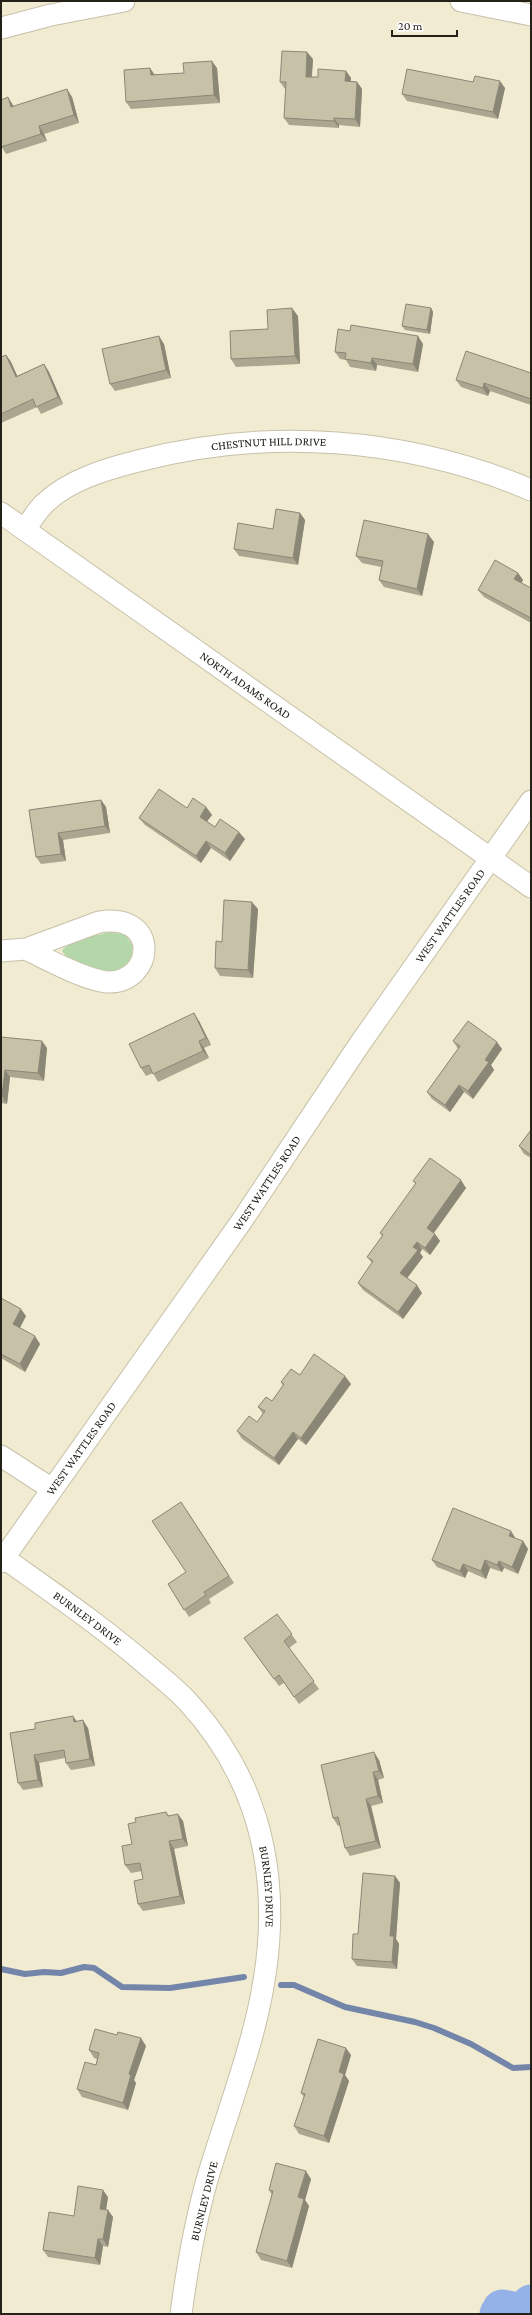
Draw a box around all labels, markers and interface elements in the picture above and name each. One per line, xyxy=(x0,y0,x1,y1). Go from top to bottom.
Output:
scale bar xyxy=(392,12,457,38)
text: 20 m xyxy=(398,19,423,33)
street label: CHESTNUT HILL DRIVE xyxy=(210,434,327,454)
street label: NORTH ADAMS ROAD xyxy=(197,649,293,722)
street label: WEST WATTLES ROAD xyxy=(412,866,488,965)
street label: WEST WATTLES ROAD xyxy=(230,1133,304,1233)
street label: WEST WATTLES ROAD xyxy=(43,1399,119,1498)
street label: BURNLEY DRIVE xyxy=(51,1588,125,1649)
street label: BURNLEY DRIVE xyxy=(256,1845,277,1928)
street label: BURNLEY DRIVE xyxy=(187,2159,221,2242)

